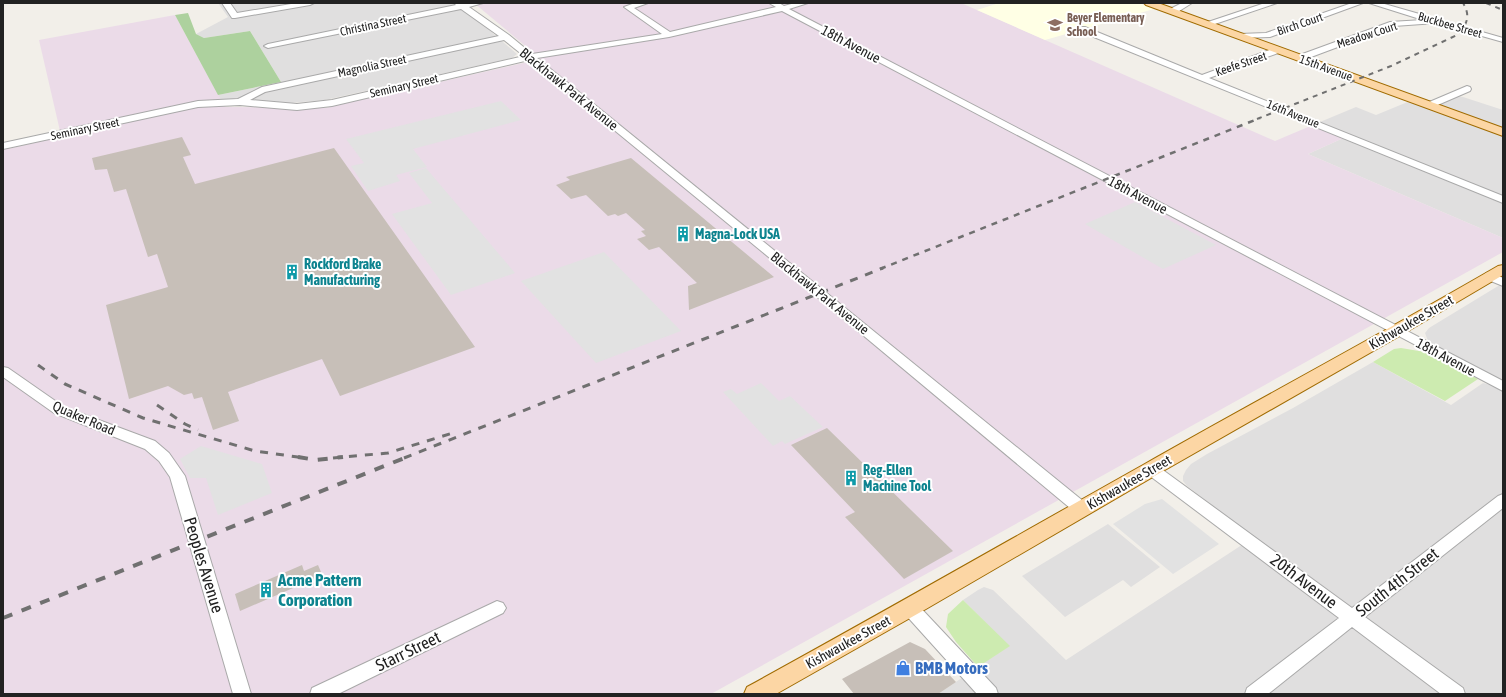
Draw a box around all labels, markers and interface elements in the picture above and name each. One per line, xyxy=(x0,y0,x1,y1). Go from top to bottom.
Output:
street label: Birch Court xyxy=(1275,9,1325,38)
street label: Buckbee Street xyxy=(1416,9,1484,41)
street label: Christina Street xyxy=(339,11,408,39)
place label: Beyer Elementary School xyxy=(1067,11,1145,39)
school or university icon: Beyer Elementary School xyxy=(1046,16,1064,34)
street label: Meadow Court xyxy=(1335,18,1400,51)
street label: 18th Avenue xyxy=(819,22,883,66)
street label: Blackhawk Park Avenue xyxy=(517,44,621,134)
street label: Keefe Street xyxy=(1214,49,1269,79)
street label: Magnolia Street xyxy=(336,52,408,80)
street label: 15th Avenue xyxy=(1298,52,1354,84)
street label: Seminary Street xyxy=(368,71,440,101)
street label: 16th Avenue xyxy=(1265,97,1321,131)
street label: Seminary Street xyxy=(49,115,121,143)
street label: 18th Avenue xyxy=(1106,173,1170,217)
building icon: Magna-Lock USA xyxy=(674,225,692,243)
place label: Magna-Lock USA xyxy=(695,226,780,242)
street label: Blackhawk Park Avenue xyxy=(768,248,872,338)
place label: Rockford Brake Manufacturing xyxy=(304,256,381,288)
building icon: Rockford Brake Manufacturing xyxy=(283,263,301,281)
street label: Kishwaukee Street xyxy=(1366,291,1456,353)
street label: 18th Avenue xyxy=(1414,335,1478,379)
street label: Quaker Road xyxy=(50,398,118,438)
street label: Kishwaukee Street xyxy=(1084,451,1174,513)
place label: Reg-Ellen Machine Tool xyxy=(863,462,932,494)
building icon: Reg-Ellen Machine Tool xyxy=(842,469,860,487)
street label: Peoples Avenue xyxy=(180,515,228,616)
street label: South 4th Street xyxy=(1352,543,1442,621)
street label: 20th Avenue xyxy=(1267,549,1342,613)
place label: Acme Pattern Corporation xyxy=(277,570,361,610)
building icon: Acme Pattern Corporation xyxy=(257,581,275,599)
street label: Kishwaukee Street xyxy=(803,612,893,672)
street label: Starr Street xyxy=(372,627,444,675)
place label: BMB Motors xyxy=(915,658,988,678)
shop icon: BMB Motors xyxy=(894,659,912,677)

